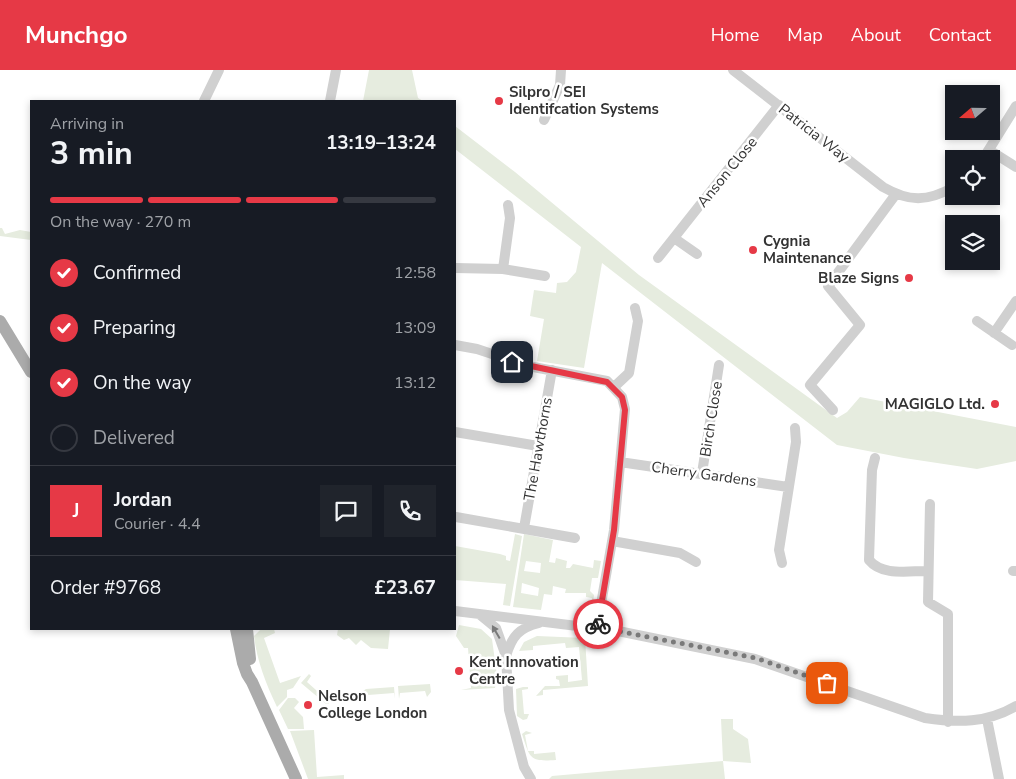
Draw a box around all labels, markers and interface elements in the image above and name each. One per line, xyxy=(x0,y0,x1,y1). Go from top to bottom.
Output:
text: Munchgo xyxy=(25,19,127,51)
text: Home xyxy=(711,23,759,47)
text: Map xyxy=(787,23,823,47)
text: About xyxy=(851,23,901,47)
text: Contact xyxy=(929,23,991,47)
place label: Silpro / SEI Identifcation Systems xyxy=(509,82,659,119)
north arrow xyxy=(945,85,1000,140)
map controls xyxy=(945,85,1000,270)
marker: Silpro / SEI Identifcation Systems xyxy=(493,95,505,107)
street label: Patricia Way xyxy=(774,99,854,167)
text: Arriving in xyxy=(50,113,124,135)
text: 13:19–13:24 xyxy=(326,130,436,156)
text: 3 min xyxy=(50,132,133,175)
street label: Anson Close xyxy=(692,133,762,211)
button: locate xyxy=(945,150,1000,205)
text: On the way · 270 m xyxy=(50,211,191,233)
button: layers xyxy=(945,215,1000,270)
place label: Cygnia Maintenance xyxy=(763,231,851,268)
marker: Cygnia Maintenance xyxy=(747,244,759,256)
icon: check xyxy=(50,259,78,287)
text: Confirmed xyxy=(93,260,181,286)
text: 12:58 xyxy=(394,262,436,284)
place label: Blaze Signs xyxy=(818,268,899,288)
marker: Blaze Signs xyxy=(903,272,915,284)
icon: check xyxy=(50,314,78,342)
text: Preparing xyxy=(93,315,176,341)
text: 13:09 xyxy=(394,317,436,339)
pin xyxy=(491,341,533,383)
icon: home xyxy=(498,348,526,376)
icon: check xyxy=(50,369,78,397)
text: On the way xyxy=(93,370,191,396)
text: 13:12 xyxy=(394,372,436,394)
street label: Birch Close xyxy=(695,380,727,458)
place label: MAGIGLO Ltd. xyxy=(885,394,985,414)
street label: The Hawthorns xyxy=(519,396,557,502)
marker: MAGIGLO Ltd. xyxy=(989,398,1001,410)
text: Delivered xyxy=(93,425,175,451)
street label: Cherry Gardens xyxy=(650,457,758,491)
button: chat xyxy=(320,485,372,537)
button: phone xyxy=(384,485,436,537)
text: Jordan xyxy=(114,487,172,513)
text: J xyxy=(73,498,79,524)
text: Courier · 4.4 xyxy=(114,513,200,535)
text: Order #9768 xyxy=(50,575,161,601)
text: £23.67 xyxy=(374,575,436,601)
courier xyxy=(573,599,623,649)
icon: bike xyxy=(584,610,612,638)
one-way arrow xyxy=(492,625,500,640)
place label: Kent Innovation Centre xyxy=(469,652,579,689)
pin xyxy=(806,662,848,704)
marker: Kent Innovation Centre xyxy=(453,665,465,677)
icon: bag xyxy=(813,669,841,697)
place label: Nelson College London xyxy=(318,686,427,723)
marker: Nelson College London xyxy=(302,699,314,711)

